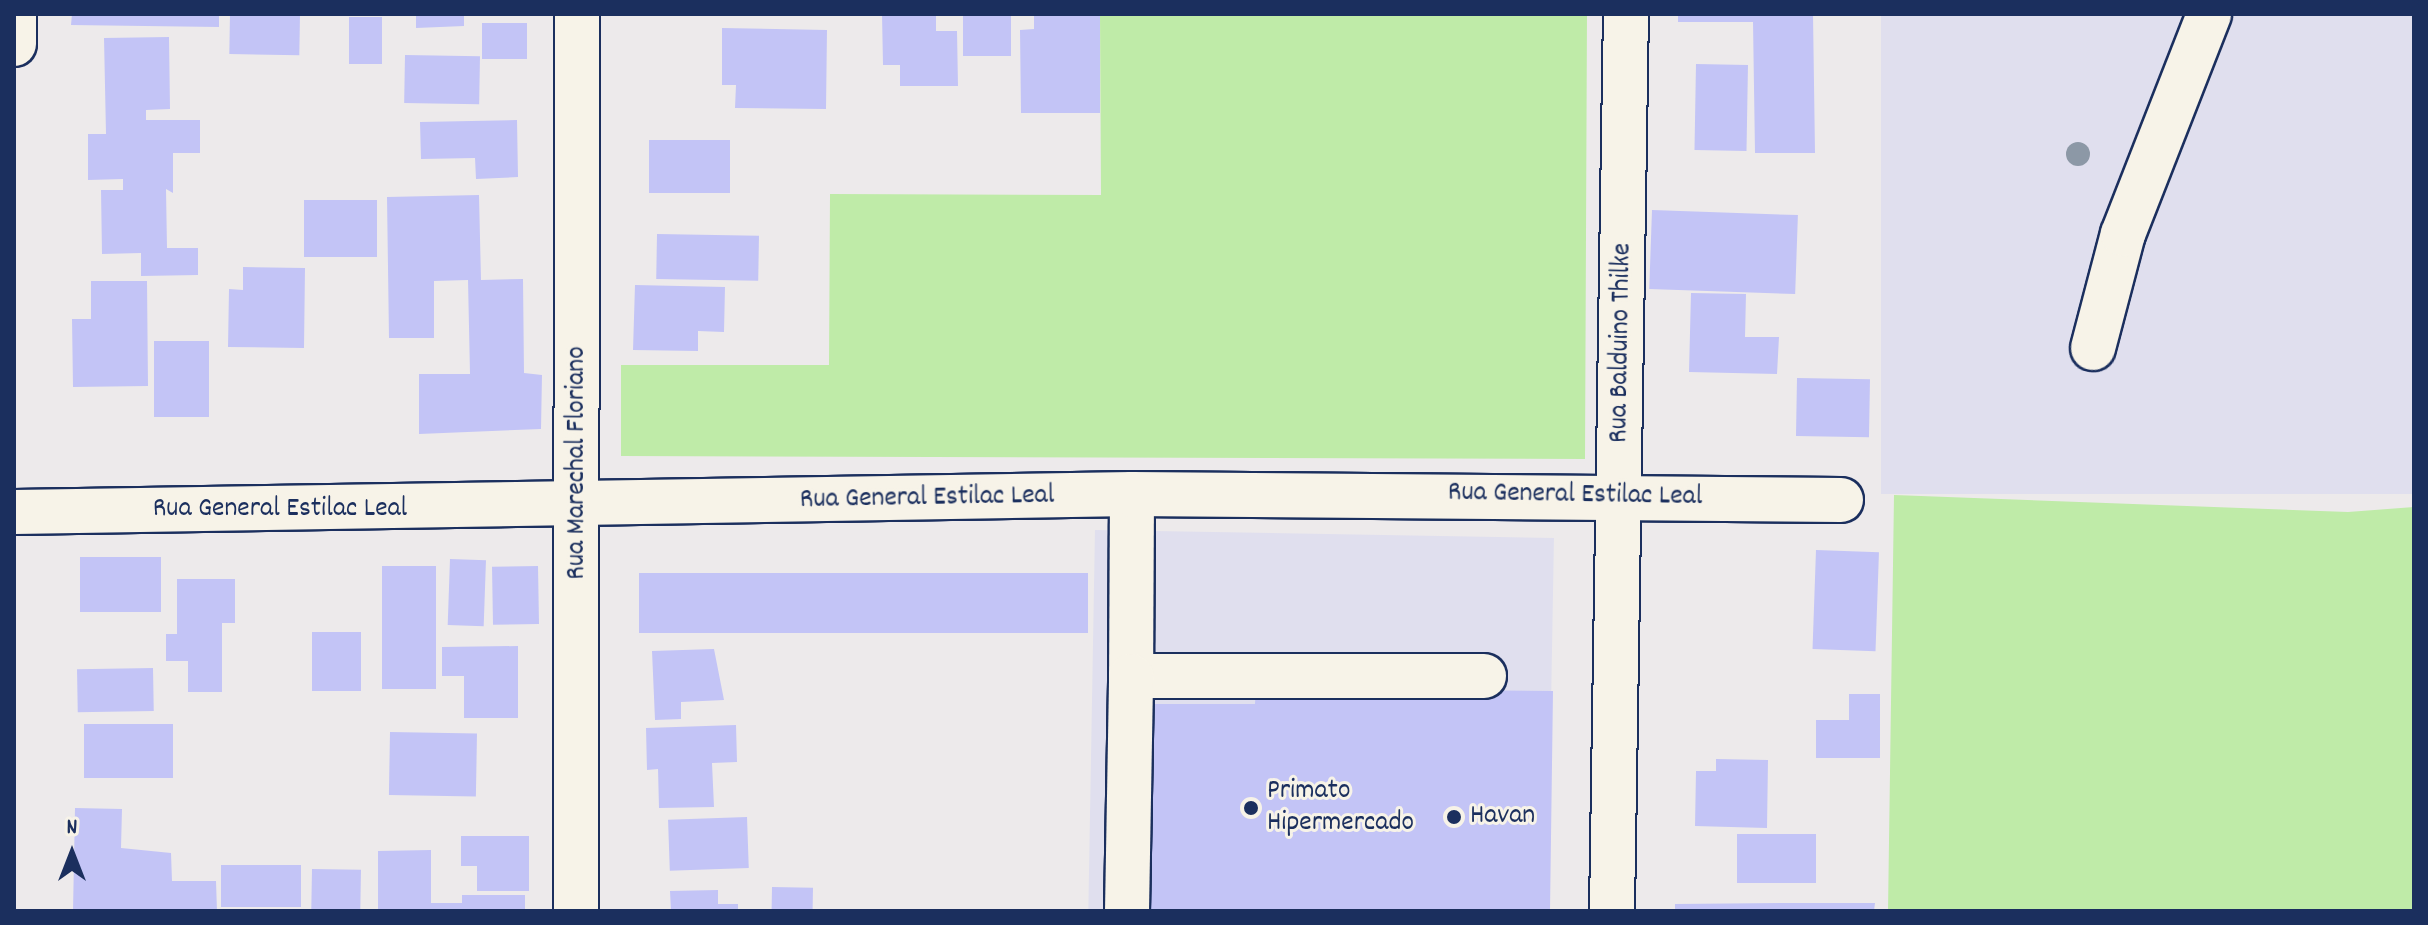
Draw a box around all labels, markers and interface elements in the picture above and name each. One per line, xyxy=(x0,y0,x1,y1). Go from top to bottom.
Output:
street label: Rua Balduino Thilke xyxy=(1603,243,1641,443)
street label: Rua Marechal Floriano xyxy=(561,346,595,580)
street label: Rua General Estilac Leal xyxy=(1447,477,1703,515)
street label: Rua General Estilac Leal xyxy=(799,480,1055,518)
street label: Rua General Estilac Leal xyxy=(153,493,407,527)
place label: Primato Hipermercado xyxy=(1267,775,1414,841)
marker: Primato Hipermercado xyxy=(1242,799,1260,817)
place label: Havan xyxy=(1470,800,1535,834)
marker: Havan xyxy=(1445,808,1463,826)
north arrow xyxy=(32,813,112,893)
text: N xyxy=(67,813,77,844)

